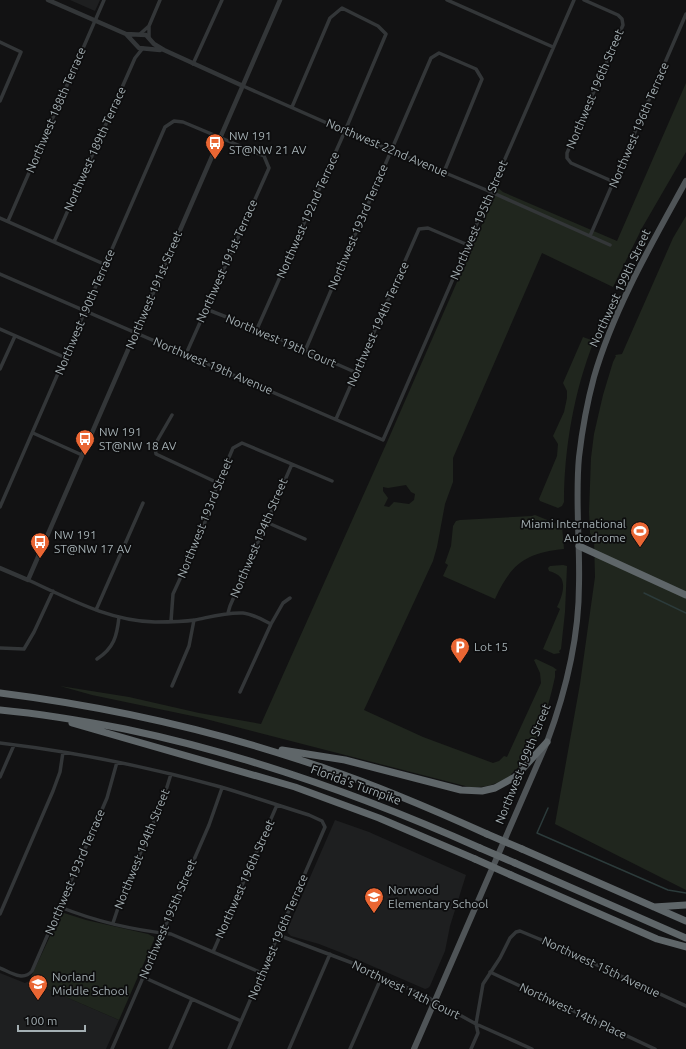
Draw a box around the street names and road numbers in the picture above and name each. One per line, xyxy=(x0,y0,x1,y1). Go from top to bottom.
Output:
street label: Northwest 196th Street xyxy=(563,27,626,150)
street label: Northwest 188th Terrace xyxy=(23,45,88,175)
street label: Northwest 196th Terrace xyxy=(606,60,671,190)
street label: Northwest 189th Terrace xyxy=(61,84,128,213)
street label: Northwest 22nd Avenue xyxy=(324,116,450,179)
street label: Northwest 192nd Terrace xyxy=(274,149,341,280)
street label: Northwest 195th Street xyxy=(447,158,510,281)
street label: Northwest 193rd Terrace xyxy=(325,162,390,292)
street label: Northwest 191st Terrace xyxy=(193,197,260,324)
street label: Northwest 199th Street xyxy=(587,227,653,349)
street label: Northwest 191st Street xyxy=(123,229,184,351)
street label: Northwest 190th Terrace xyxy=(52,247,117,377)
street label: Northwest 194th Terrace xyxy=(344,259,411,388)
street label: Northwest 19th Court xyxy=(224,311,339,370)
street label: Northwest 19th Avenue xyxy=(151,334,275,397)
street label: Northwest 193rd Street xyxy=(174,456,235,580)
street label: Northwest 194th Street xyxy=(227,476,290,599)
street label: Northwest 199th Street xyxy=(492,702,553,826)
street label: Florida's Turnpike xyxy=(309,762,403,807)
street label: Northwest 194th Street xyxy=(111,787,172,911)
street label: Northwest 193rd Terrace xyxy=(42,807,107,937)
street label: Northwest 196th Street xyxy=(212,817,277,940)
street label: Northwest 195th Street xyxy=(136,857,199,980)
street label: Northwest 196th Terrace xyxy=(245,872,310,1002)
street label: Northwest 15th Avenue xyxy=(540,933,662,1000)
street label: Northwest 14th Court xyxy=(350,958,463,1022)
street label: Northwest 14th Place xyxy=(518,980,629,1041)

